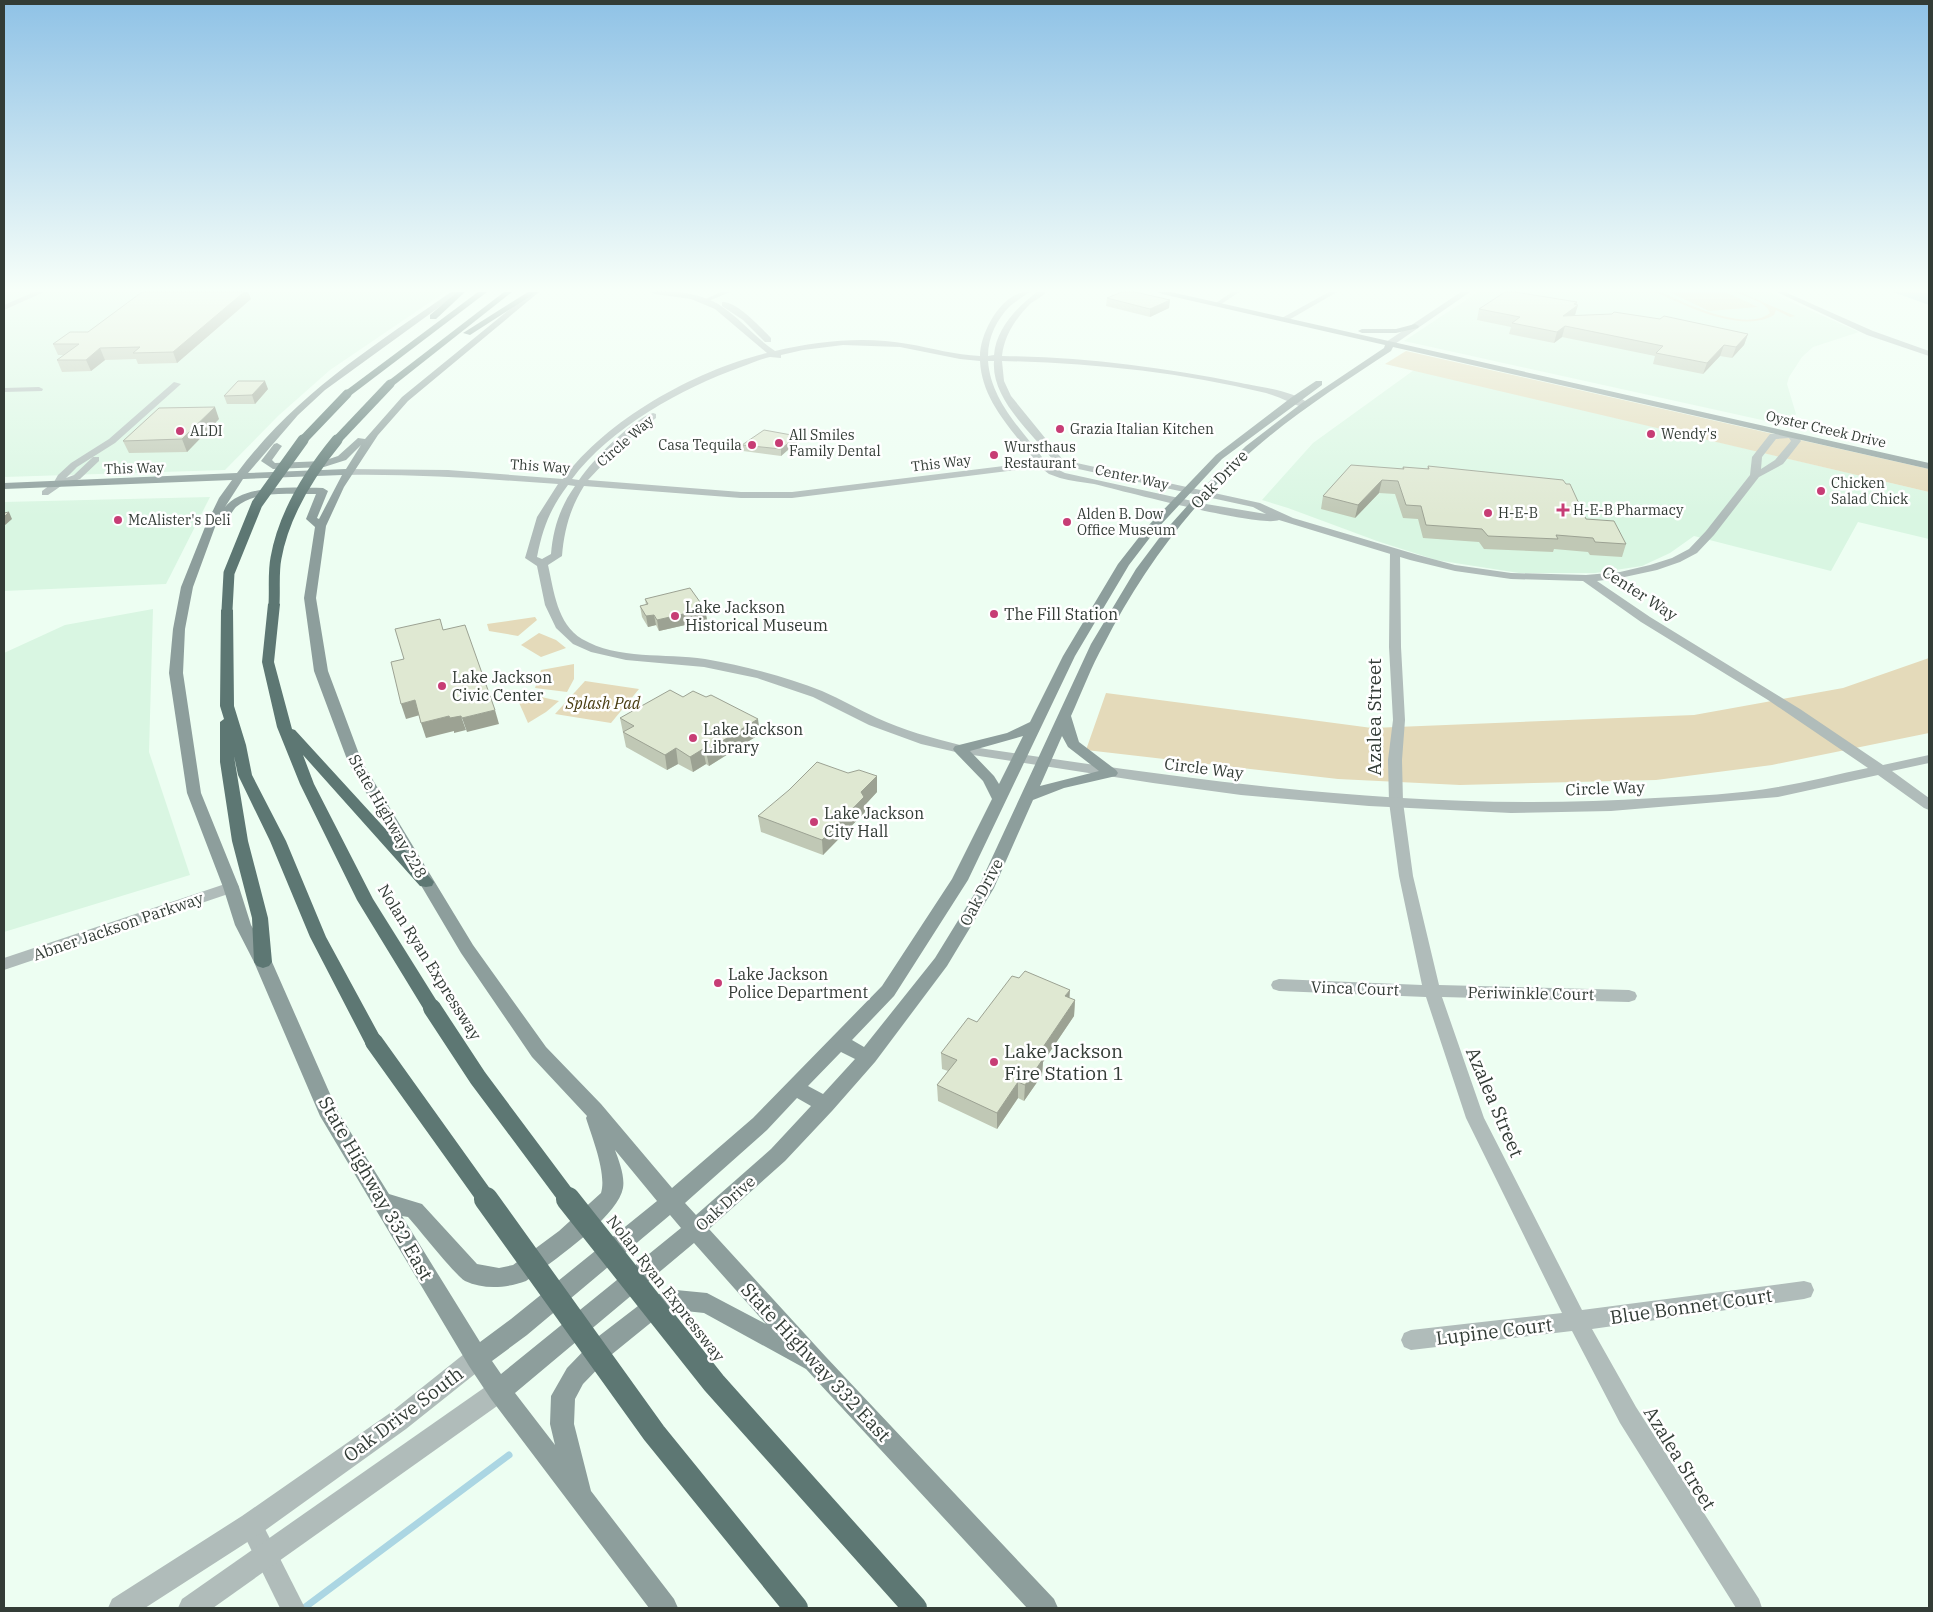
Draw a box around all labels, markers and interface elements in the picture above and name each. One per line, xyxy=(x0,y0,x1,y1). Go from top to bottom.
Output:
street label: Oyster Creek Drive xyxy=(1764,406,1888,452)
street label: Circle Way xyxy=(593,411,658,471)
place label: Grazia Italian Kitchen xyxy=(1070,420,1214,438)
place label: ALDI xyxy=(190,422,223,440)
marker: Grazia Italian Kitchen xyxy=(1054,423,1066,435)
marker: ALDI xyxy=(174,425,186,437)
place label: Wendy's xyxy=(1661,425,1717,443)
place label: All Smiles Family Dental xyxy=(789,426,881,460)
marker: Wendy's xyxy=(1645,428,1657,440)
place label: Casa Tequila xyxy=(658,436,742,454)
marker: All Smiles Family Dental xyxy=(773,437,785,449)
place label: Wursthaus Restaurant xyxy=(1004,438,1076,472)
marker: Casa Tequila xyxy=(746,439,758,451)
street label: Oak Drive xyxy=(1186,446,1252,512)
marker: Wursthaus Restaurant xyxy=(988,449,1000,461)
street label: This Way xyxy=(910,450,972,476)
street label: This Way xyxy=(509,455,571,477)
street label: This Way xyxy=(104,458,165,478)
street label: Center Way xyxy=(1093,460,1171,494)
place label: Chicken Salad Chick xyxy=(1831,474,1909,508)
marker: Chicken Salad Chick xyxy=(1815,485,1827,497)
place label: H-E-B Pharmacy xyxy=(1573,501,1684,519)
place label: H-E-B xyxy=(1498,504,1538,522)
marker: H-E-B Pharmacy xyxy=(1557,504,1569,516)
place label: Alden B. Dow Office Museum xyxy=(1077,505,1176,539)
marker: H-E-B xyxy=(1482,507,1494,519)
place label: McAlister's Deli xyxy=(128,511,231,529)
marker: McAlister's Deli xyxy=(112,514,124,526)
marker: Alden B. Dow Office Museum xyxy=(1061,516,1073,528)
street label: Center Way xyxy=(1599,561,1682,625)
place label: Lake Jackson Historical Museum xyxy=(685,597,828,635)
place label: The Fill Station xyxy=(1004,604,1118,624)
marker: The Fill Station xyxy=(988,608,1000,620)
marker: Lake Jackson Historical Museum xyxy=(669,610,681,622)
street label: Azalea Street xyxy=(1362,658,1386,776)
place label: Lake Jackson Civic Center xyxy=(452,667,552,705)
marker: Lake Jackson Civic Center xyxy=(436,680,448,692)
park label: Splash Pad xyxy=(564,693,641,713)
place label: Lake Jackson Library xyxy=(703,719,803,757)
marker: Lake Jackson Library xyxy=(687,732,699,744)
street label: State Highway 228 xyxy=(344,751,432,881)
street label: Circle Way xyxy=(1163,753,1245,783)
street label: Circle Way xyxy=(1565,777,1646,799)
place label: Lake Jackson City Hall xyxy=(824,803,924,841)
marker: Lake Jackson City Hall xyxy=(808,816,820,828)
street label: Oak Drive xyxy=(955,855,1007,929)
street label: Nolan Ryan Expressway xyxy=(374,880,486,1044)
street label: Abner Jackson Parkway xyxy=(30,887,206,965)
place label: Lake Jackson Police Department xyxy=(728,964,868,1002)
street label: Vinca Court xyxy=(1311,976,1400,1000)
marker: Lake Jackson Police Department xyxy=(712,977,724,989)
street label: Periwinkle Court xyxy=(1468,982,1595,1004)
place label: Lake Jackson Fire Station 1 xyxy=(1004,1039,1124,1085)
street label: Azalea Street xyxy=(1461,1043,1529,1161)
marker: Lake Jackson Fire Station 1 xyxy=(988,1056,1000,1068)
street label: State Highway 332 East xyxy=(313,1092,439,1285)
street label: Oak Drive xyxy=(691,1171,759,1235)
street label: Nolan Ryan Expressway xyxy=(603,1211,730,1365)
street label: State Highway 332 East xyxy=(736,1278,896,1447)
street label: Blue Bonnet Court xyxy=(1608,1283,1774,1329)
street label: Lupine Court xyxy=(1434,1312,1554,1350)
street label: Oak Drive South xyxy=(338,1361,468,1467)
street label: Azalea Street xyxy=(1639,1402,1721,1514)

